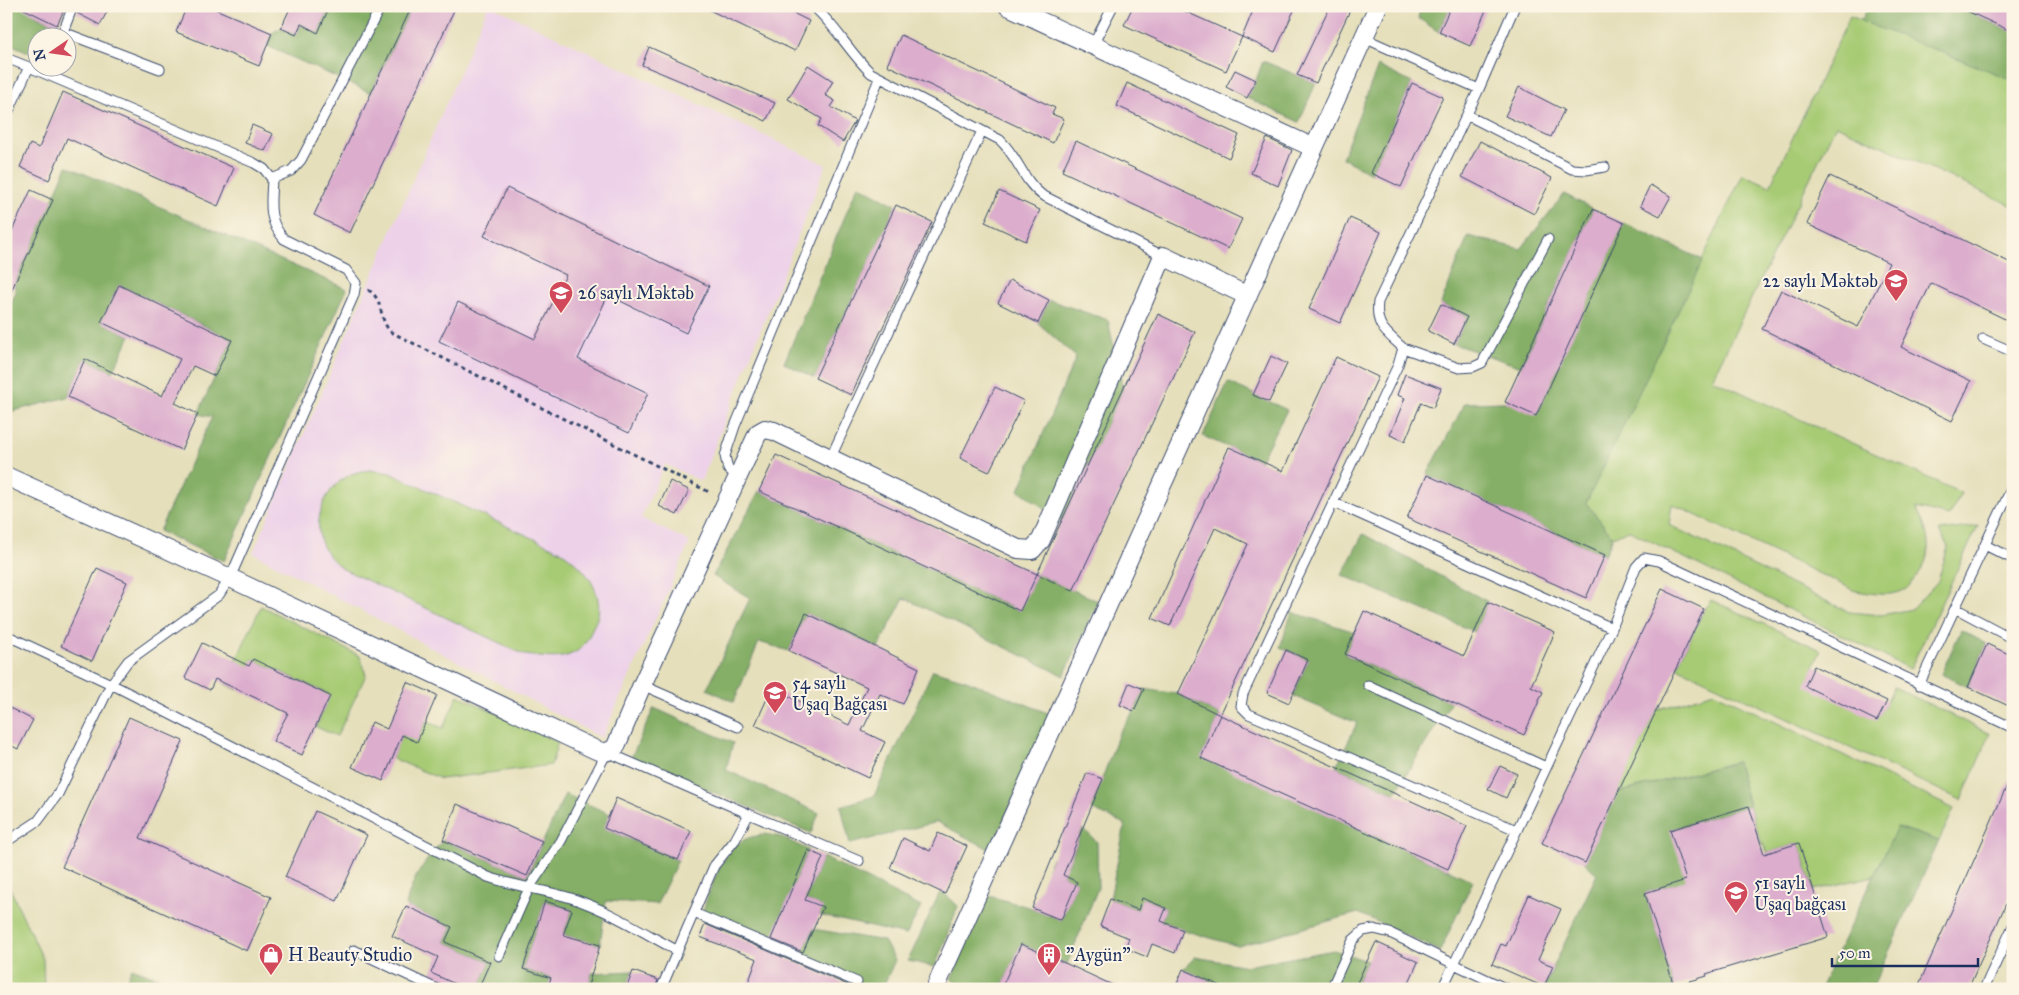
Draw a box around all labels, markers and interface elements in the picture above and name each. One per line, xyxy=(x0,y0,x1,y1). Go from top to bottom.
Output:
north arrow xyxy=(28,28,78,78)
text: N xyxy=(30,47,49,63)
school or university icon: 22 saylı Məktəb xyxy=(1883,268,1909,302)
place label: 22 saylı Məktəb xyxy=(1762,270,1878,292)
school or university icon: 26 saylı Məktəb xyxy=(548,280,574,314)
place label: 26 saylı Məktəb xyxy=(578,282,694,304)
place label: 54 saylı Uşaq Bağçası xyxy=(792,672,888,716)
school or university icon: 54 saylı Uşaq Bağçası xyxy=(762,680,788,714)
place label: 51 saylı Uşaq bağçası xyxy=(1754,872,1846,916)
school or university icon: 51 saylı Uşaq bağçası xyxy=(1723,880,1749,914)
scale bar xyxy=(1832,935,1978,967)
shop icon: H Beauty Studio xyxy=(258,942,284,976)
building icon: "Aygün" xyxy=(1036,942,1062,976)
place label: H Beauty Studio xyxy=(288,944,412,966)
place label: "Aygün" xyxy=(1066,944,1131,967)
text: 50 m xyxy=(1839,944,1871,962)

